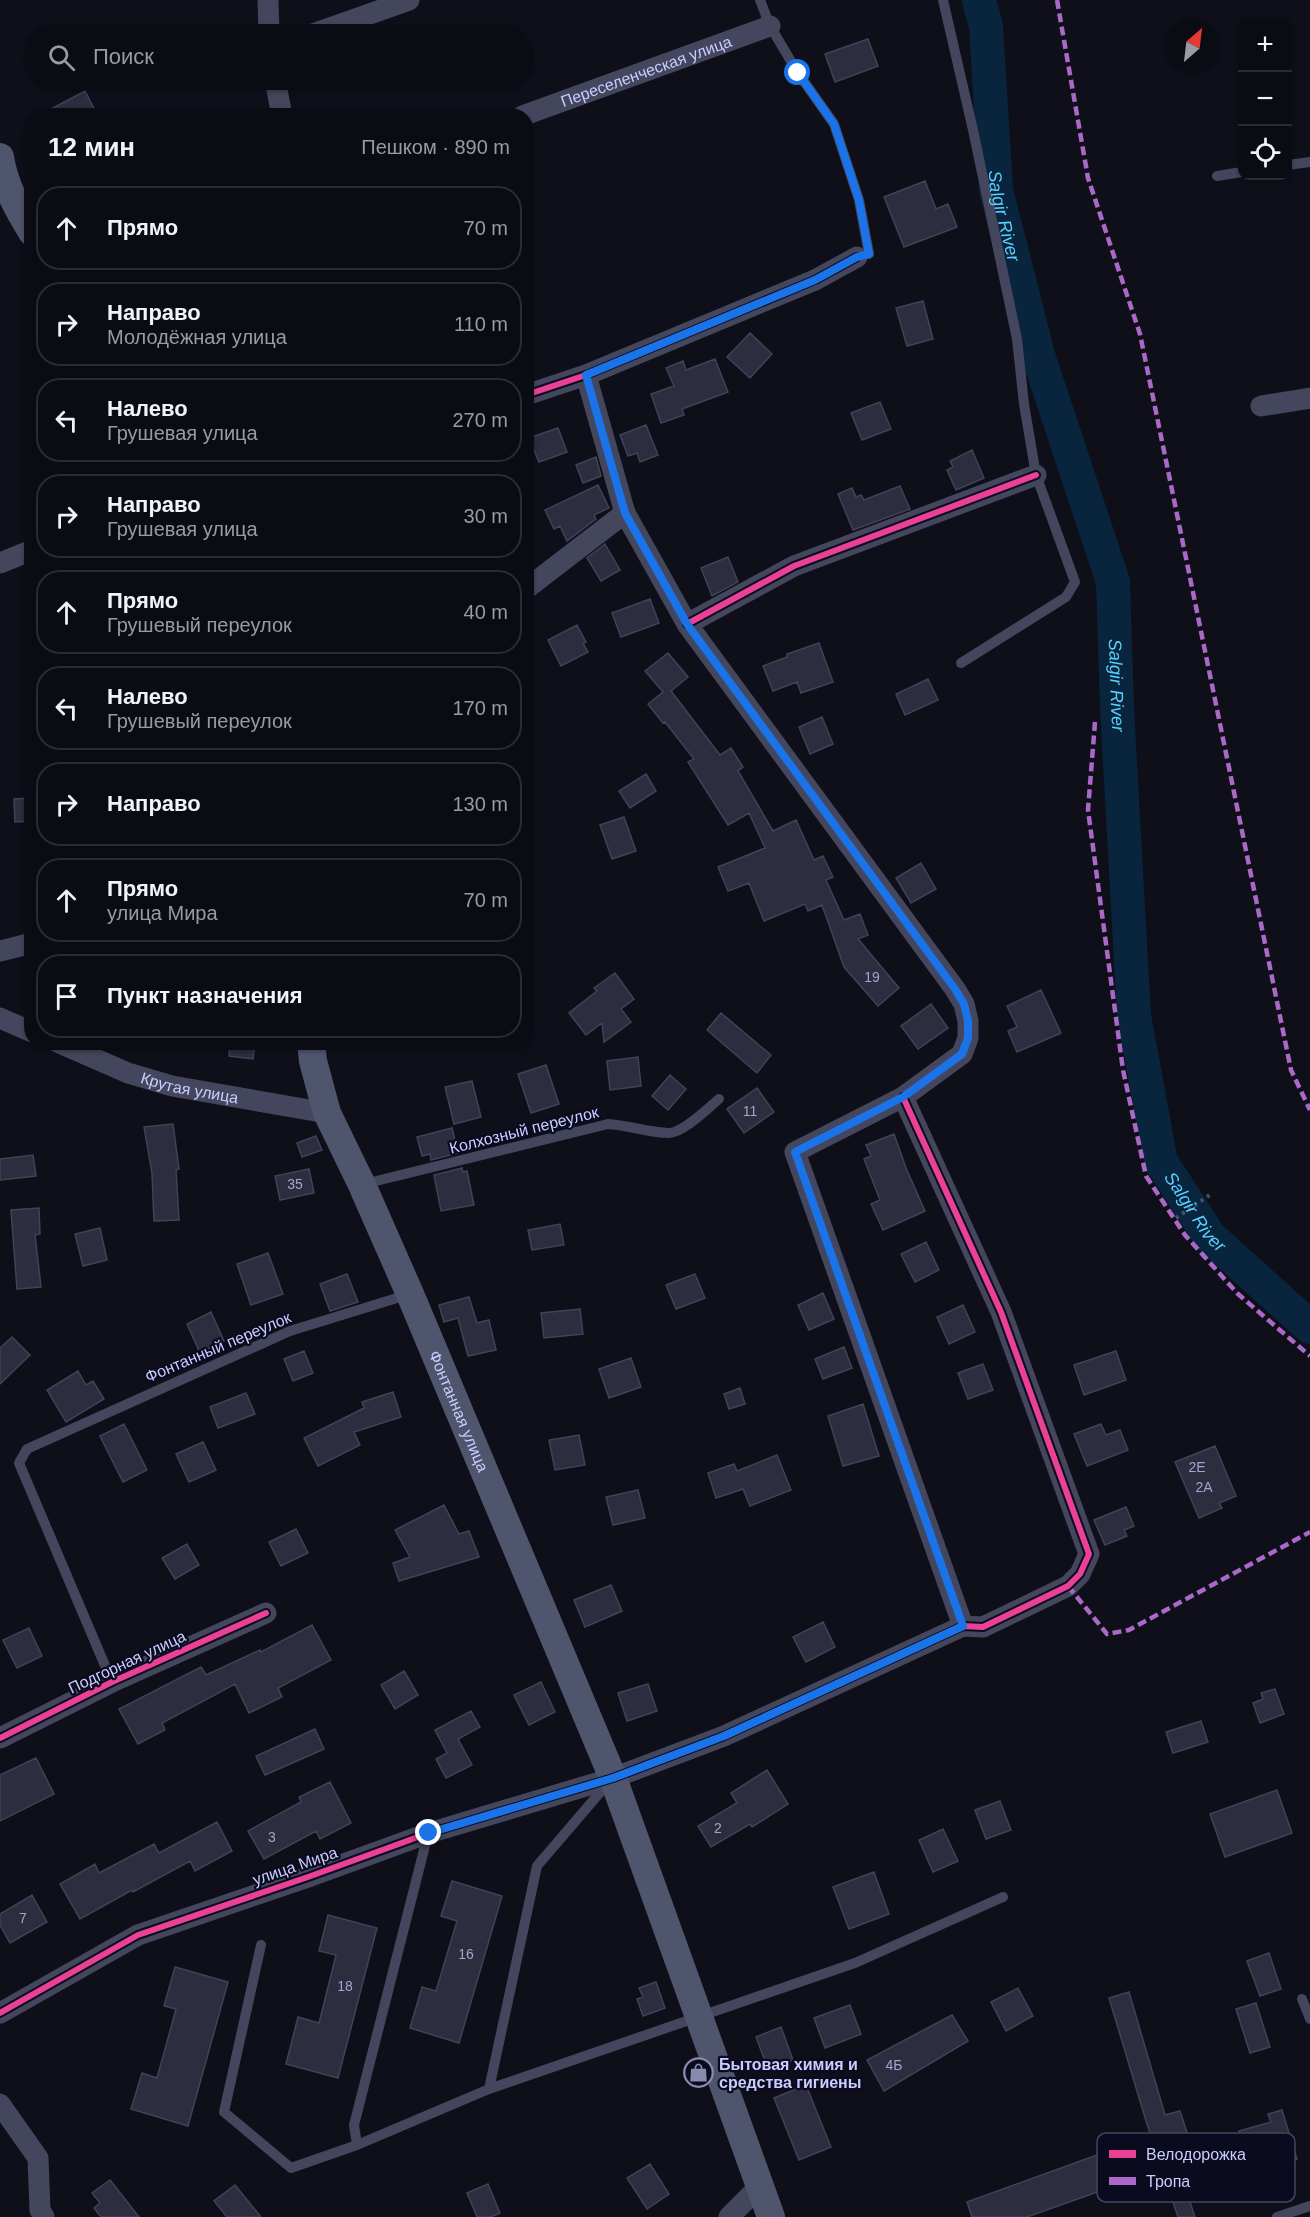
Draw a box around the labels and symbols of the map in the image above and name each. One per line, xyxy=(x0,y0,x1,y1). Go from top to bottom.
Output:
north arrow xyxy=(1166,18,1220,72)
street label: Переселенческая улица xyxy=(558,32,734,110)
route start xyxy=(784,59,810,85)
water label: Salgir River xyxy=(985,170,1024,264)
water label: Salgir River xyxy=(1105,639,1128,733)
house number: 19 xyxy=(864,969,880,985)
street label: Крутая улица xyxy=(139,1069,240,1106)
street label: Колхозный переулок xyxy=(448,1103,601,1157)
house number: 11 xyxy=(743,1103,757,1119)
water label: Salgir River xyxy=(1160,1168,1230,1257)
house number: 35 xyxy=(287,1176,303,1192)
street label: Фонтанный переулок xyxy=(143,1308,294,1385)
street label: Фонтанная улица xyxy=(426,1348,492,1474)
house number: 2Е xyxy=(1188,1459,1206,1475)
house number: 2А xyxy=(1195,1479,1213,1495)
street label: Подгорная улица xyxy=(66,1627,188,1697)
route end xyxy=(415,1819,441,1845)
house number: 2 xyxy=(714,1820,722,1836)
house number: 3 xyxy=(268,1829,276,1845)
street label: улица Мира xyxy=(250,1844,340,1888)
house number: 7 xyxy=(19,1910,27,1926)
house number: 16 xyxy=(458,1946,474,1962)
house number: 18 xyxy=(337,1978,353,1994)
place label: Бытовая химия и средства гигиены xyxy=(719,2056,861,2091)
shop icon: Бытовая химия и средства гигиены xyxy=(682,2057,714,2089)
house number: 4Б xyxy=(886,2057,902,2073)
legend xyxy=(1097,2133,1295,2202)
text: Велодорожка xyxy=(1146,2146,1246,2163)
text: Тропа xyxy=(1146,2173,1190,2190)

